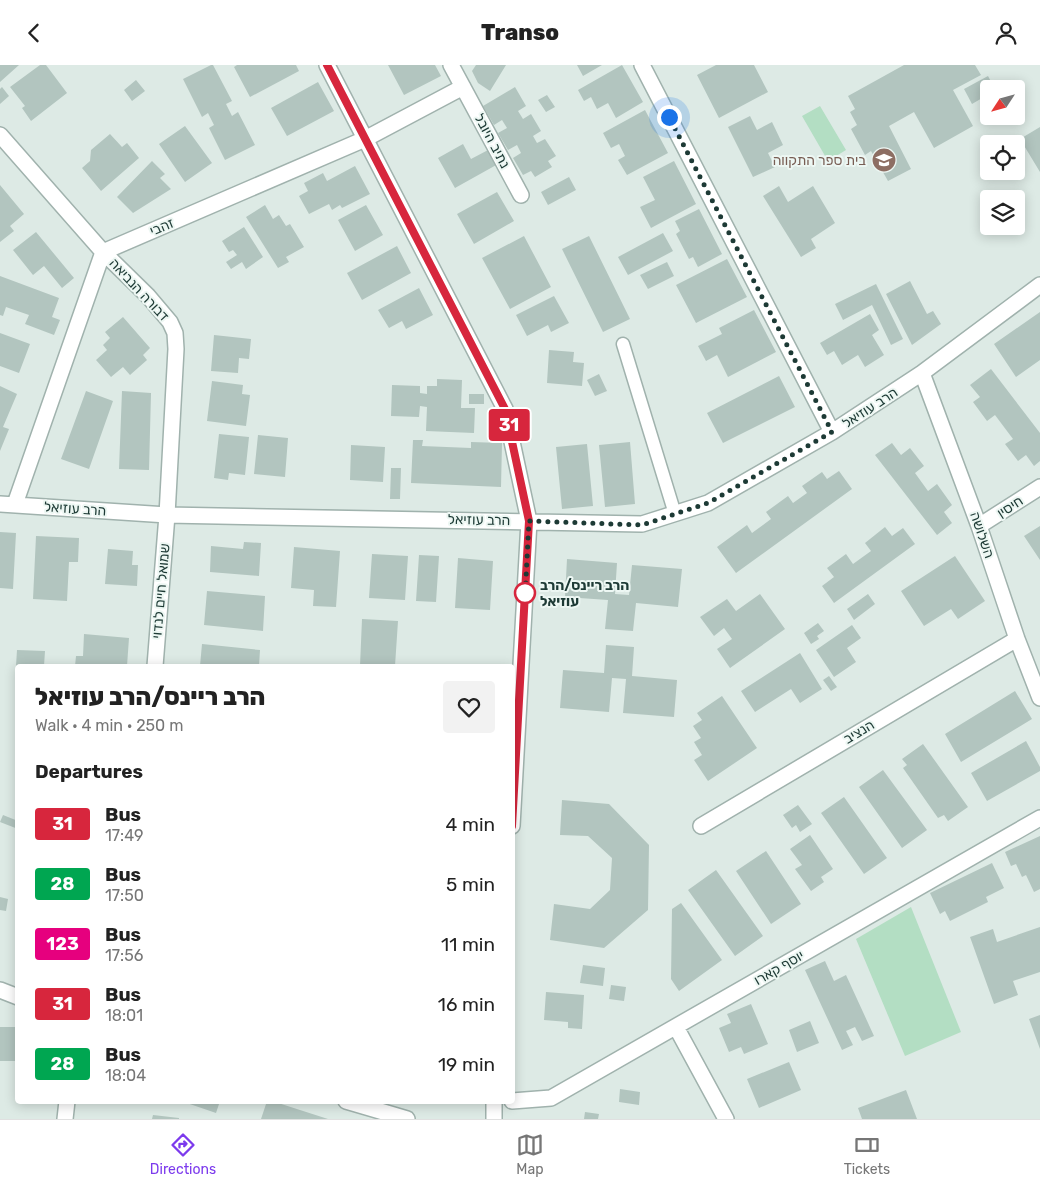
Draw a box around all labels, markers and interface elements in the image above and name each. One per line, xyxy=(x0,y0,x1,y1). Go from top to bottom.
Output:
icon: back xyxy=(20,19,48,47)
text: Transo xyxy=(481,19,559,46)
icon: person xyxy=(992,19,1020,47)
north arrow xyxy=(980,80,1025,125)
map controls xyxy=(980,80,1025,235)
your location xyxy=(657,105,682,130)
street label: נתיב היובל xyxy=(471,111,514,172)
button: locate xyxy=(980,135,1025,180)
school or university icon: בית ספר התקווה xyxy=(871,147,897,173)
place label: בית ספר התקווה xyxy=(773,152,866,169)
button: layers xyxy=(980,190,1025,235)
street label: זהבי xyxy=(147,214,177,240)
street label: דבורה הנביאה xyxy=(106,255,173,325)
street label: הרב עוזיאל xyxy=(839,384,901,432)
line badge: 31 xyxy=(486,409,532,441)
text: 31 xyxy=(499,414,519,436)
street label: חיסין xyxy=(994,492,1026,522)
street label: הרב עוזיאל xyxy=(43,498,107,520)
street label: השלושה xyxy=(966,510,998,560)
street label: הרב עוזיאל xyxy=(448,511,510,529)
street label: שמואל חיים לנדוי xyxy=(148,543,174,639)
place label: הרב ריינס/הרב עוזיאל xyxy=(540,577,629,610)
marker: הרב ריינס/הרב עוזיאל xyxy=(514,582,536,604)
button: heart xyxy=(443,681,495,733)
text: הרב ריינס/הרב עוזיאל xyxy=(35,683,265,711)
text: Walk · 4 min · 250 m xyxy=(35,716,183,735)
street label: הנציב xyxy=(841,716,877,748)
text: Departures xyxy=(35,760,143,783)
text: Bus xyxy=(105,803,141,826)
text: 31 xyxy=(52,813,73,835)
text: 4 min xyxy=(446,813,495,836)
text: 17:49 xyxy=(105,826,143,845)
text: Bus xyxy=(105,863,141,886)
text: 28 xyxy=(51,873,74,895)
text: 5 min xyxy=(446,873,495,896)
text: 17:50 xyxy=(105,886,144,905)
text: Bus xyxy=(105,923,141,946)
text: 123 xyxy=(46,933,79,955)
text: 11 min xyxy=(441,933,495,956)
text: 17:56 xyxy=(105,946,143,965)
street label: יוסף קארו xyxy=(751,947,807,989)
text: Bus xyxy=(105,983,141,1006)
text: 31 xyxy=(52,993,73,1015)
text: 16 min xyxy=(438,993,495,1016)
text: 18:01 xyxy=(105,1006,143,1025)
text: Bus xyxy=(105,1043,141,1066)
text: 28 xyxy=(51,1053,74,1075)
text: 19 min xyxy=(438,1053,495,1076)
text: 18:04 xyxy=(105,1066,146,1085)
tab: Directions xyxy=(150,1131,216,1178)
tab: Map xyxy=(516,1131,544,1178)
tab: Tickets xyxy=(844,1131,890,1178)

